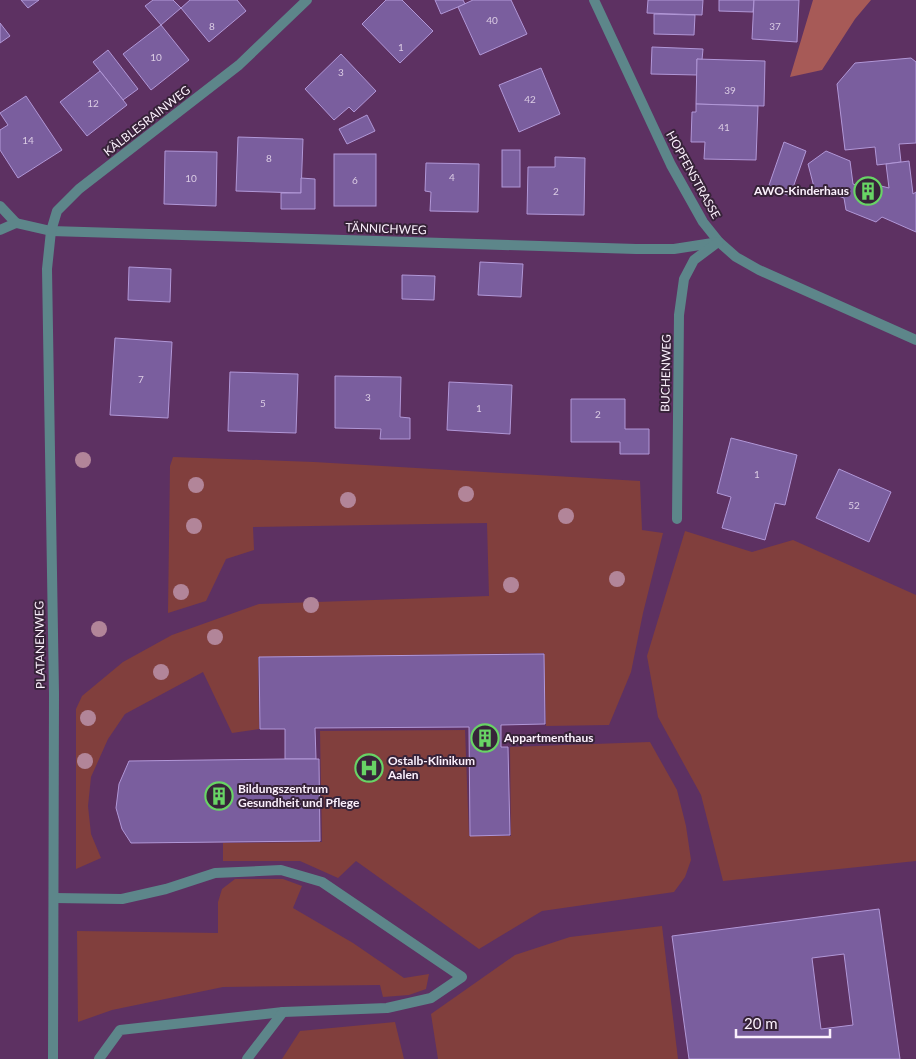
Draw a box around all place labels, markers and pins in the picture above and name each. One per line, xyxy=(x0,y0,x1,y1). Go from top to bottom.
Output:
building icon: AWO-Kinderhaus xyxy=(853,176,883,206)
place label: AWO-Kinderhaus xyxy=(753,183,849,198)
building icon: Appartmenthaus xyxy=(470,723,500,753)
place label: Appartmenthaus xyxy=(503,730,594,745)
hospital icon: Ostalb-Klinikum Aalen xyxy=(354,753,384,783)
place label: Ostalb-Klinikum Aalen xyxy=(387,753,475,782)
building icon: Bildungszentrum Gesundheit und Pflege xyxy=(204,781,234,811)
place label: Bildungszentrum Gesundheit und Pflege xyxy=(238,781,360,810)

